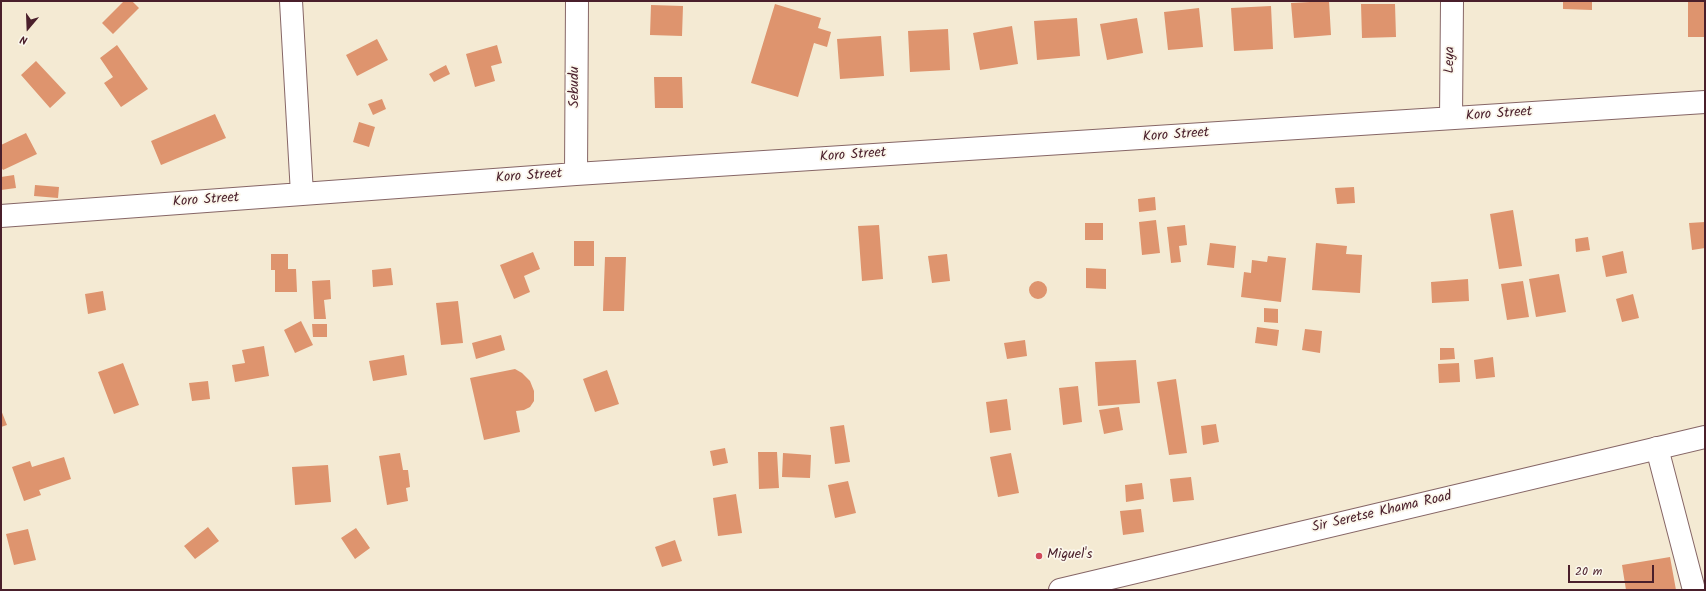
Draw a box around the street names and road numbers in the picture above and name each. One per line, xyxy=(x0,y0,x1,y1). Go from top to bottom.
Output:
street label: Leya xyxy=(1442,46,1460,74)
street label: Sebudu xyxy=(568,66,584,108)
street label: Koro Street xyxy=(1465,104,1533,126)
street label: Koro Street xyxy=(1142,125,1210,147)
street label: Koro Street xyxy=(819,145,887,167)
street label: Koro Street xyxy=(495,166,563,188)
street label: Koro Street xyxy=(172,190,240,212)
street label: Sir Seretse Khama Road xyxy=(1311,489,1453,537)

